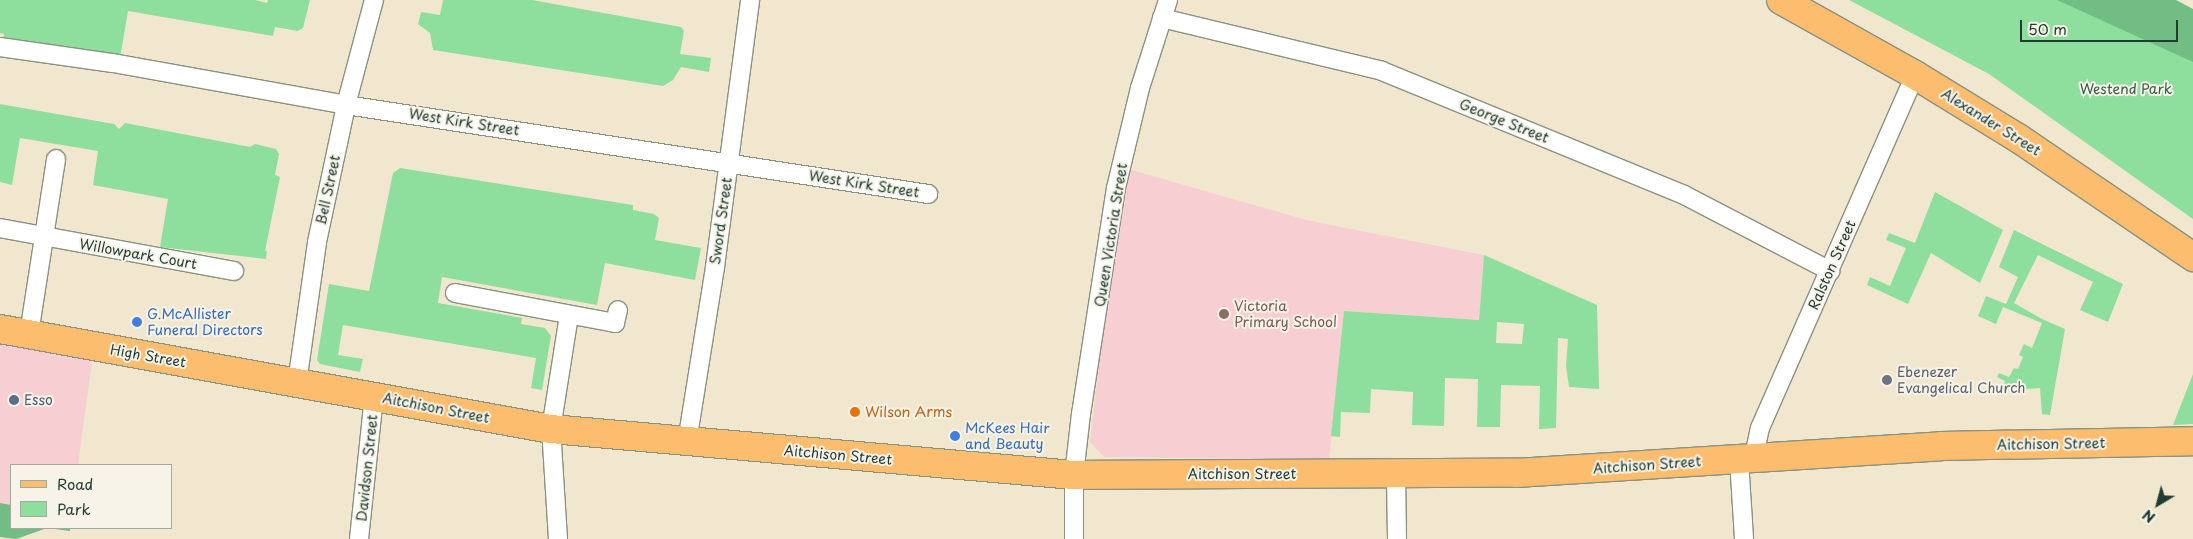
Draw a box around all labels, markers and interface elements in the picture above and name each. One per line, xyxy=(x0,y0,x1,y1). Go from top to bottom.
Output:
scale bar xyxy=(2023,10,2180,42)
text: 50 m xyxy=(2028,17,2067,40)
park label: Westend Park xyxy=(2080,81,2172,97)
street label: Alexander Street xyxy=(1938,85,2044,159)
street label: George Street xyxy=(1457,95,1551,147)
street label: West Kirk Street xyxy=(407,105,521,139)
street label: Bell Street xyxy=(312,153,344,227)
street label: Queen Victoria Street xyxy=(1091,161,1131,309)
street label: West Kirk Street xyxy=(807,167,921,201)
street label: Sword Street xyxy=(707,176,735,266)
street label: Ralston Street xyxy=(1805,218,1859,312)
street label: Willowpark Court xyxy=(78,235,198,273)
place label: Victoria Primary School xyxy=(1234,298,1337,331)
place label: G.McAllister Funeral Directors xyxy=(147,306,264,338)
marker: Victoria Primary School xyxy=(1218,308,1230,320)
marker: G.McAllister Funeral Directors xyxy=(131,316,143,328)
street label: High Street xyxy=(108,341,188,371)
place label: Ebenezer Evangelical Church xyxy=(1897,364,2025,397)
marker: Ebenezer Evangelical Church xyxy=(1881,374,1893,386)
street label: Aitchison Street xyxy=(381,389,491,427)
place label: Esso xyxy=(24,392,53,408)
marker: Esso xyxy=(8,394,20,406)
place label: Wilson Arms xyxy=(865,404,950,420)
marker: Wilson Arms xyxy=(849,406,861,418)
street label: Davidson Street xyxy=(353,414,381,522)
place label: McKees Hair and Beauty xyxy=(965,420,1051,452)
marker: McKees Hair and Beauty xyxy=(949,430,961,442)
street label: Aitchison Street xyxy=(1997,435,2105,453)
street label: Aitchison Street xyxy=(783,442,893,468)
street label: Aitchison Street xyxy=(1592,453,1702,477)
legend xyxy=(10,464,172,529)
street label: Aitchison Street xyxy=(1188,466,1296,482)
text: Road xyxy=(57,472,93,495)
north arrow xyxy=(2133,479,2183,529)
text: Park xyxy=(57,497,91,520)
text: N xyxy=(2138,505,2159,528)

